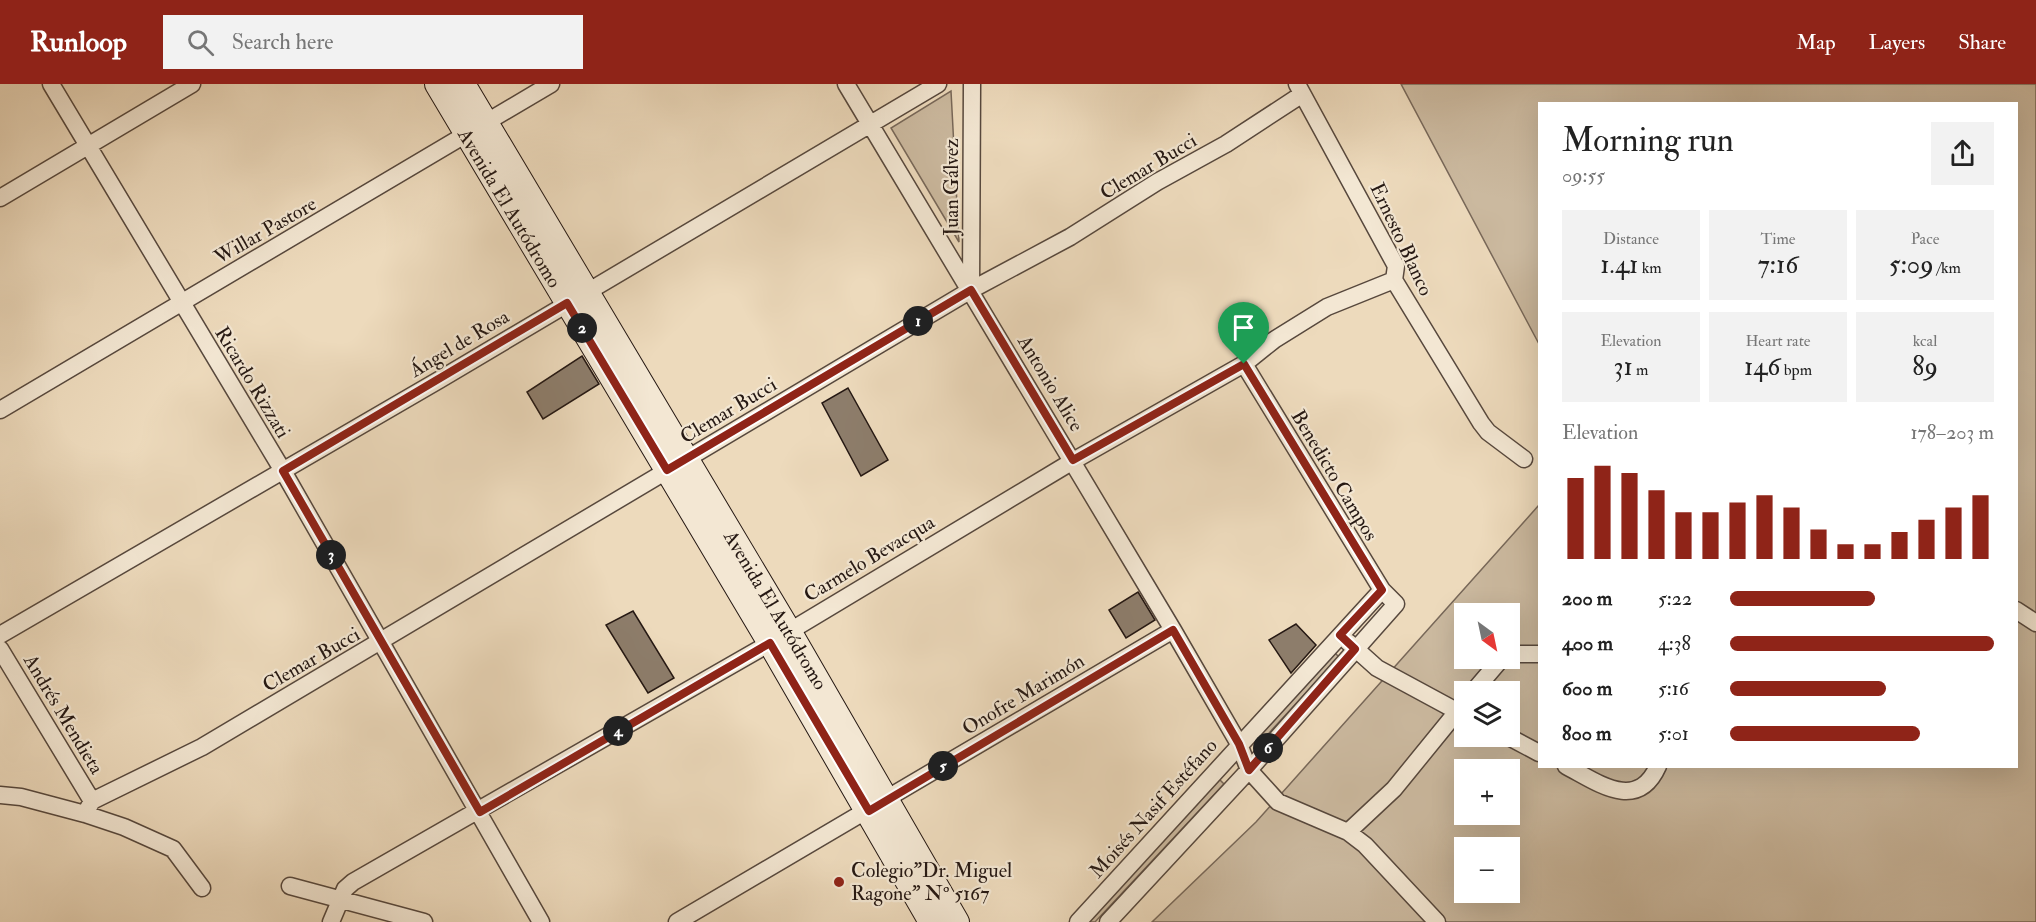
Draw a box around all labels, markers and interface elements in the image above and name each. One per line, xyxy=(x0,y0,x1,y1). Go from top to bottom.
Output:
search box xyxy=(163,15,583,69)
text: Runloop xyxy=(30,25,127,60)
icon: search xyxy=(184,26,217,59)
text: Search here xyxy=(232,28,334,56)
text: Map xyxy=(1796,29,1836,56)
text: Layers xyxy=(1869,29,1925,56)
text: Share xyxy=(1958,29,2006,56)
text: Morning run xyxy=(1562,120,1734,161)
button: share xyxy=(1931,122,1994,185)
street label: Avenida El Autódromo xyxy=(452,123,567,292)
street label: Clemar Bucci xyxy=(1095,128,1201,205)
street label: Juan Gálvez xyxy=(939,138,964,237)
text: 09:55 xyxy=(1562,163,1605,188)
street label: Ernesto Blanco xyxy=(1364,179,1439,300)
street label: Willar Pastore xyxy=(209,191,321,270)
text: Distance xyxy=(1603,229,1659,249)
text: Time xyxy=(1761,229,1795,249)
text: Pace xyxy=(1911,229,1939,249)
text: 1.41 xyxy=(1600,249,1638,281)
text: 7:16 xyxy=(1758,249,1798,281)
text: 5:09 xyxy=(1889,249,1933,281)
text: km xyxy=(1638,258,1662,278)
text: /km xyxy=(1933,258,1961,278)
pin xyxy=(1218,302,1269,364)
street label: Ángel de Rosa xyxy=(404,303,514,383)
pin: 1 xyxy=(903,306,933,336)
text: 1 xyxy=(915,311,921,331)
icon: arrive xyxy=(1227,311,1260,344)
pin: 2 xyxy=(567,313,597,343)
text: 2 xyxy=(578,318,586,338)
street label: Ricardo Rizzati xyxy=(209,322,296,443)
street label: Antonio Alice xyxy=(1012,330,1089,436)
text: Elevation xyxy=(1601,331,1661,351)
text: Heart rate xyxy=(1745,331,1811,351)
text: kcal xyxy=(1913,331,1937,351)
text: 31 xyxy=(1613,351,1633,383)
text: 146 xyxy=(1744,351,1780,383)
text: 89 xyxy=(1912,351,1938,383)
text: m xyxy=(1633,360,1649,380)
text: bpm xyxy=(1780,360,1812,380)
street label: Clemar Bucci xyxy=(675,372,781,449)
street label: Benedicto Campos xyxy=(1285,405,1384,546)
text: Elevation xyxy=(1562,420,1638,445)
text: 178–203 m xyxy=(1910,420,1994,445)
street label: Carmelo Bevacqua xyxy=(799,509,940,607)
street label: Avenida El Autódromo xyxy=(718,525,833,694)
pin: 3 xyxy=(316,540,346,570)
text: 3 xyxy=(328,545,334,565)
text: 200 m xyxy=(1562,586,1612,611)
text: 5:22 xyxy=(1658,586,1692,611)
north arrow xyxy=(1454,603,1520,669)
map controls xyxy=(1454,603,1520,903)
street label: Clemar Bucci xyxy=(258,622,364,697)
text: 400 m xyxy=(1562,631,1613,656)
text: 4:38 xyxy=(1658,631,1691,656)
street label: Onofre Marimón xyxy=(958,648,1089,741)
street label: Andrés Mendieta xyxy=(17,649,110,779)
text: 600 m xyxy=(1562,676,1612,701)
text: 5:16 xyxy=(1658,676,1689,701)
button: layers xyxy=(1454,681,1520,747)
pin: 4 xyxy=(603,716,633,746)
text: 4 xyxy=(614,721,622,741)
text: 800 m xyxy=(1562,721,1612,746)
text: 5:01 xyxy=(1658,721,1689,746)
street label: Moisés Nasif Estéfano xyxy=(1084,733,1223,883)
pin: 6 xyxy=(1253,733,1283,763)
text: 6 xyxy=(1264,738,1272,758)
pin: 5 xyxy=(928,751,958,781)
text: 5 xyxy=(939,756,947,776)
button: + xyxy=(1454,759,1520,825)
button: − xyxy=(1454,837,1520,903)
place label: Colegio"Dr. Miguel Ragone" Nº 5167 xyxy=(851,858,1012,906)
marker: Colegio"Dr. Miguel Ragone" Nº 5167 xyxy=(832,875,846,889)

